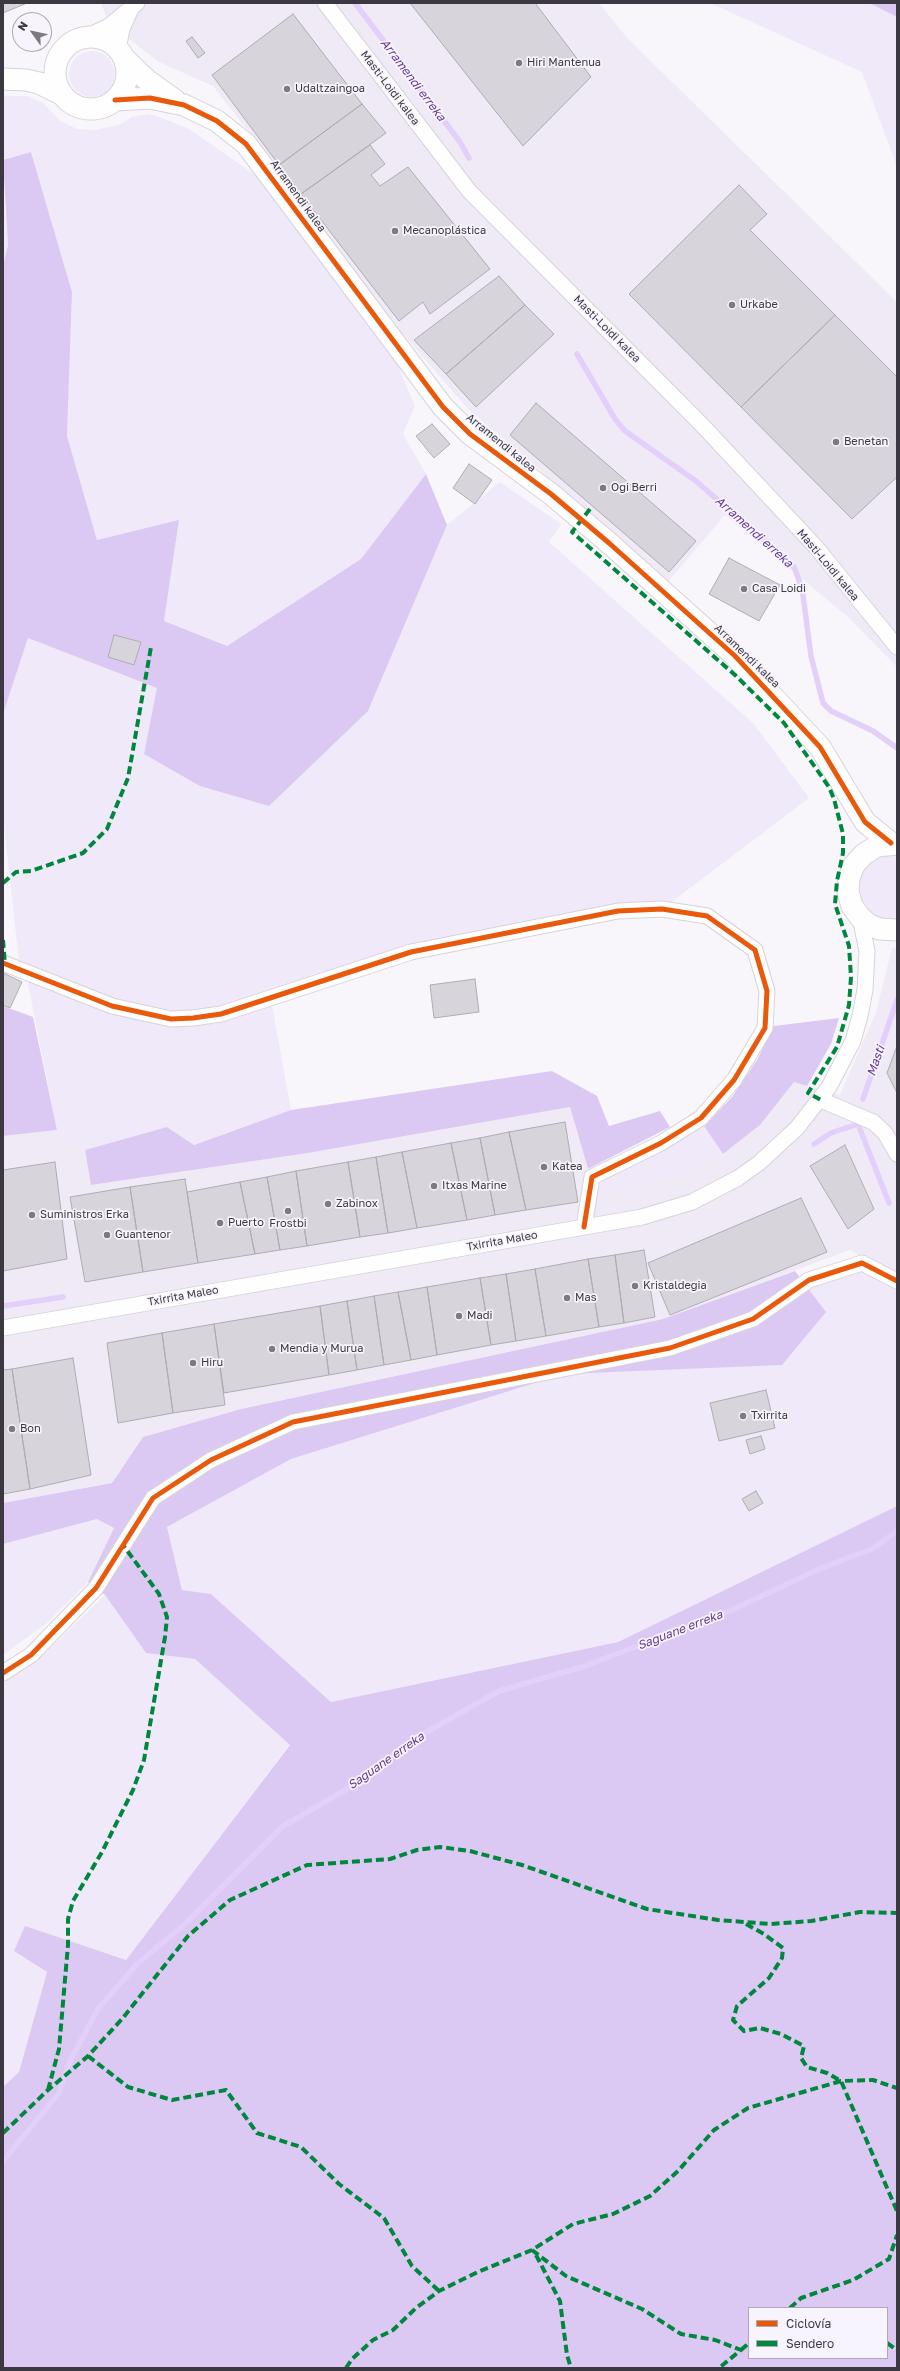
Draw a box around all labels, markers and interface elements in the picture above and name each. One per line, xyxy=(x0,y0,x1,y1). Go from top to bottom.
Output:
north arrow xyxy=(12,12,52,52)
text: N xyxy=(15,19,30,33)
water label: Arramendi erreka xyxy=(377,36,449,124)
street label: Masti-Loidi kalea xyxy=(358,48,422,128)
place label: Hiri Mantenua xyxy=(527,56,601,70)
marker: Hiri Mantenua xyxy=(514,58,524,68)
place label: Udaltzaingoa xyxy=(295,82,365,96)
marker: Udaltzaingoa xyxy=(282,84,292,94)
street label: Arramendi kalea xyxy=(267,157,329,235)
place label: Mecanoplástica xyxy=(403,224,486,238)
marker: Mecanoplástica xyxy=(390,226,400,236)
street label: Masti-Loidi kalea xyxy=(571,293,643,365)
place label: Urkabe xyxy=(740,298,778,312)
marker: Urkabe xyxy=(727,300,737,310)
street label: Arramendi kalea xyxy=(464,411,538,475)
place label: Benetan xyxy=(844,435,888,449)
marker: Benetan xyxy=(831,437,841,447)
place label: Ogi Berri xyxy=(611,481,657,495)
marker: Ogi Berri xyxy=(598,483,608,493)
water label: Arramendi erreka xyxy=(712,493,796,571)
street label: Masti-Loidi kalea xyxy=(794,526,862,604)
place label: Casa Loidi xyxy=(752,582,806,596)
marker: Casa Loidi xyxy=(739,584,749,594)
street label: Arramendi kalea xyxy=(712,621,782,691)
water label: Masti xyxy=(864,1044,888,1078)
place label: Katea xyxy=(552,1160,583,1174)
marker: Katea xyxy=(539,1162,549,1172)
place label: Itxas Marine xyxy=(442,1179,507,1193)
marker: Itxas Marine xyxy=(429,1181,439,1191)
place label: Zabinox xyxy=(336,1197,378,1211)
marker: Zabinox xyxy=(323,1199,333,1209)
marker: Frostbi xyxy=(283,1206,293,1216)
place label: Suministros Erka xyxy=(40,1208,129,1222)
marker: Suministros Erka xyxy=(27,1210,37,1220)
place label: Puerto xyxy=(228,1216,264,1230)
place label: Frostbi xyxy=(269,1217,307,1231)
marker: Puerto xyxy=(215,1218,225,1228)
place label: Guantenor xyxy=(115,1228,171,1242)
street label: Txirrita Maleo xyxy=(465,1228,539,1254)
marker: Guantenor xyxy=(102,1230,112,1240)
place label: Kristaldegia xyxy=(643,1279,707,1293)
marker: Kristaldegia xyxy=(630,1281,640,1291)
street label: Txirrita Maleo xyxy=(146,1283,220,1309)
place label: Mas xyxy=(575,1291,597,1305)
marker: Mas xyxy=(562,1293,572,1303)
place label: Madi xyxy=(467,1309,492,1323)
marker: Madi xyxy=(454,1311,464,1321)
place label: Mendia y Murua xyxy=(280,1342,363,1356)
marker: Mendia y Murua xyxy=(267,1344,277,1354)
place label: Hiru xyxy=(201,1356,223,1370)
marker: Hiru xyxy=(188,1358,198,1368)
place label: Txirrita xyxy=(751,1409,788,1423)
marker: Txirrita xyxy=(738,1411,748,1421)
place label: Bon xyxy=(20,1422,41,1436)
marker: Bon xyxy=(7,1424,17,1434)
water label: Saguane erreka xyxy=(635,1607,725,1653)
water label: Saguane erreka xyxy=(345,1729,427,1793)
legend xyxy=(748,2307,888,2359)
text: Ciclovía xyxy=(786,2316,831,2331)
text: Sendero xyxy=(786,2336,834,2351)

